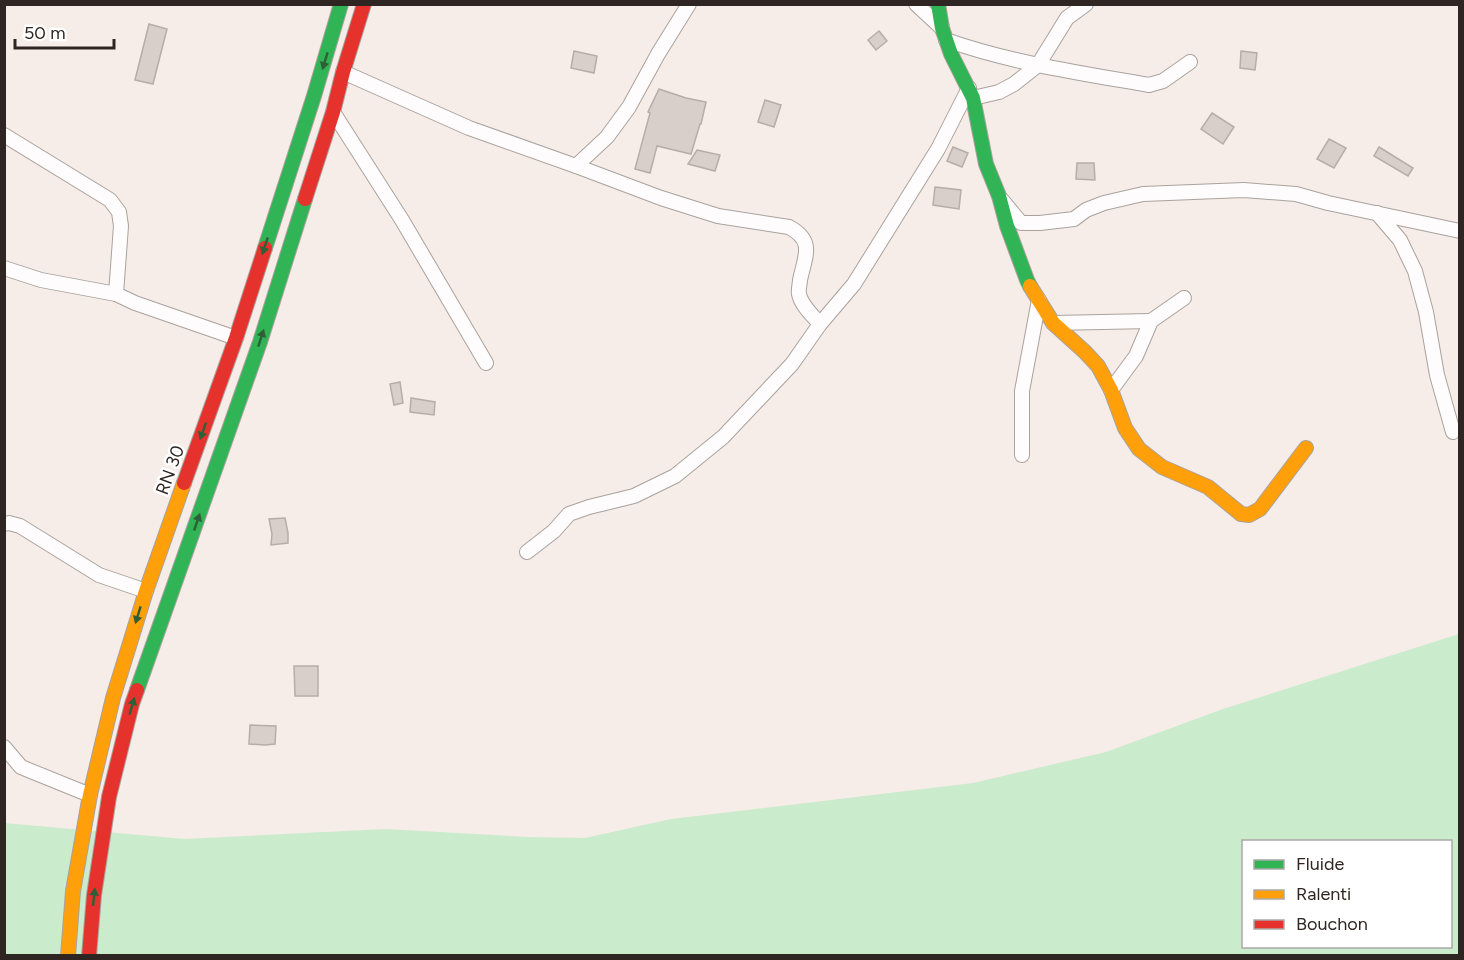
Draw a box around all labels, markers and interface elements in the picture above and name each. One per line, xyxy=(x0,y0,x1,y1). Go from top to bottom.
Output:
scale bar xyxy=(15,12,114,50)
text: 50 m xyxy=(24,22,66,44)
one-way arrow xyxy=(320,52,329,70)
one-way arrow xyxy=(260,237,270,255)
one-way arrow xyxy=(257,329,267,347)
one-way arrow xyxy=(197,422,207,440)
street label: RN 30 xyxy=(151,442,189,498)
one-way arrow xyxy=(192,513,202,531)
one-way arrow xyxy=(133,606,142,624)
one-way arrow xyxy=(128,697,137,715)
legend xyxy=(1242,840,1452,948)
text: Fluide xyxy=(1296,853,1345,875)
text: Ralenti xyxy=(1296,883,1351,905)
one-way arrow xyxy=(89,888,99,907)
text: Bouchon xyxy=(1296,913,1368,935)

